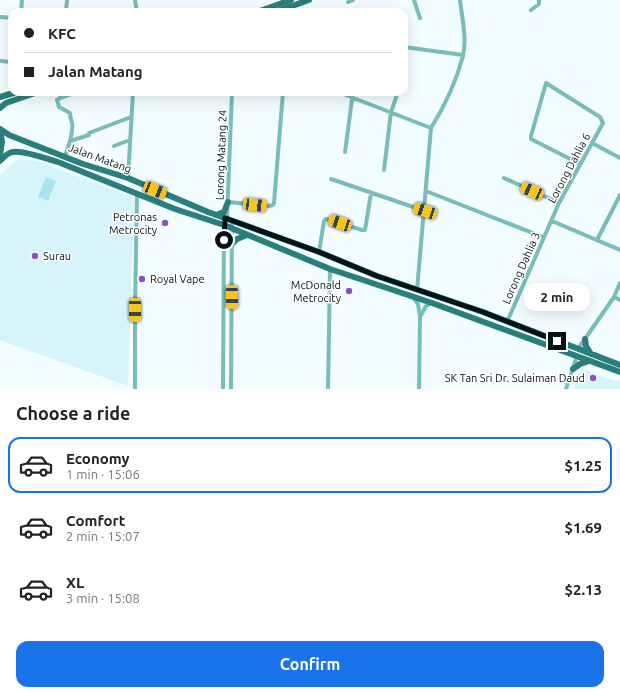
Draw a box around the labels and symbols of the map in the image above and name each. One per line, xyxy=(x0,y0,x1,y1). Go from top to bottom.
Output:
street label: Lorong Matang 24 xyxy=(213,110,229,200)
street label: Lorong Dahlia 6 xyxy=(546,131,592,205)
street label: Jalan Matang xyxy=(67,141,133,175)
car xyxy=(142,180,168,200)
car xyxy=(519,181,545,201)
car xyxy=(242,198,268,212)
car xyxy=(412,202,438,220)
place label: Petronas Metrocity xyxy=(109,211,158,236)
car xyxy=(327,213,353,233)
marker: Petronas Metrocity xyxy=(160,218,170,228)
street label: Lorong Dahlia 3 xyxy=(500,230,542,306)
route start xyxy=(215,231,233,249)
place label: Surau xyxy=(43,250,71,262)
marker: Surau xyxy=(30,251,40,261)
place label: Royal Vape xyxy=(150,273,205,285)
marker: Royal Vape xyxy=(137,274,147,284)
place label: McDonald Metrocity xyxy=(291,279,342,304)
callout: 2 min xyxy=(524,283,590,311)
car xyxy=(226,285,238,309)
marker: McDonald Metrocity xyxy=(344,286,354,296)
car xyxy=(129,298,141,322)
route end xyxy=(548,332,566,350)
place label: SK Tan Sri Dr. Sulaiman Daud xyxy=(445,372,585,384)
marker: SK Tan Sri Dr. Sulaiman Daud xyxy=(588,373,598,383)

